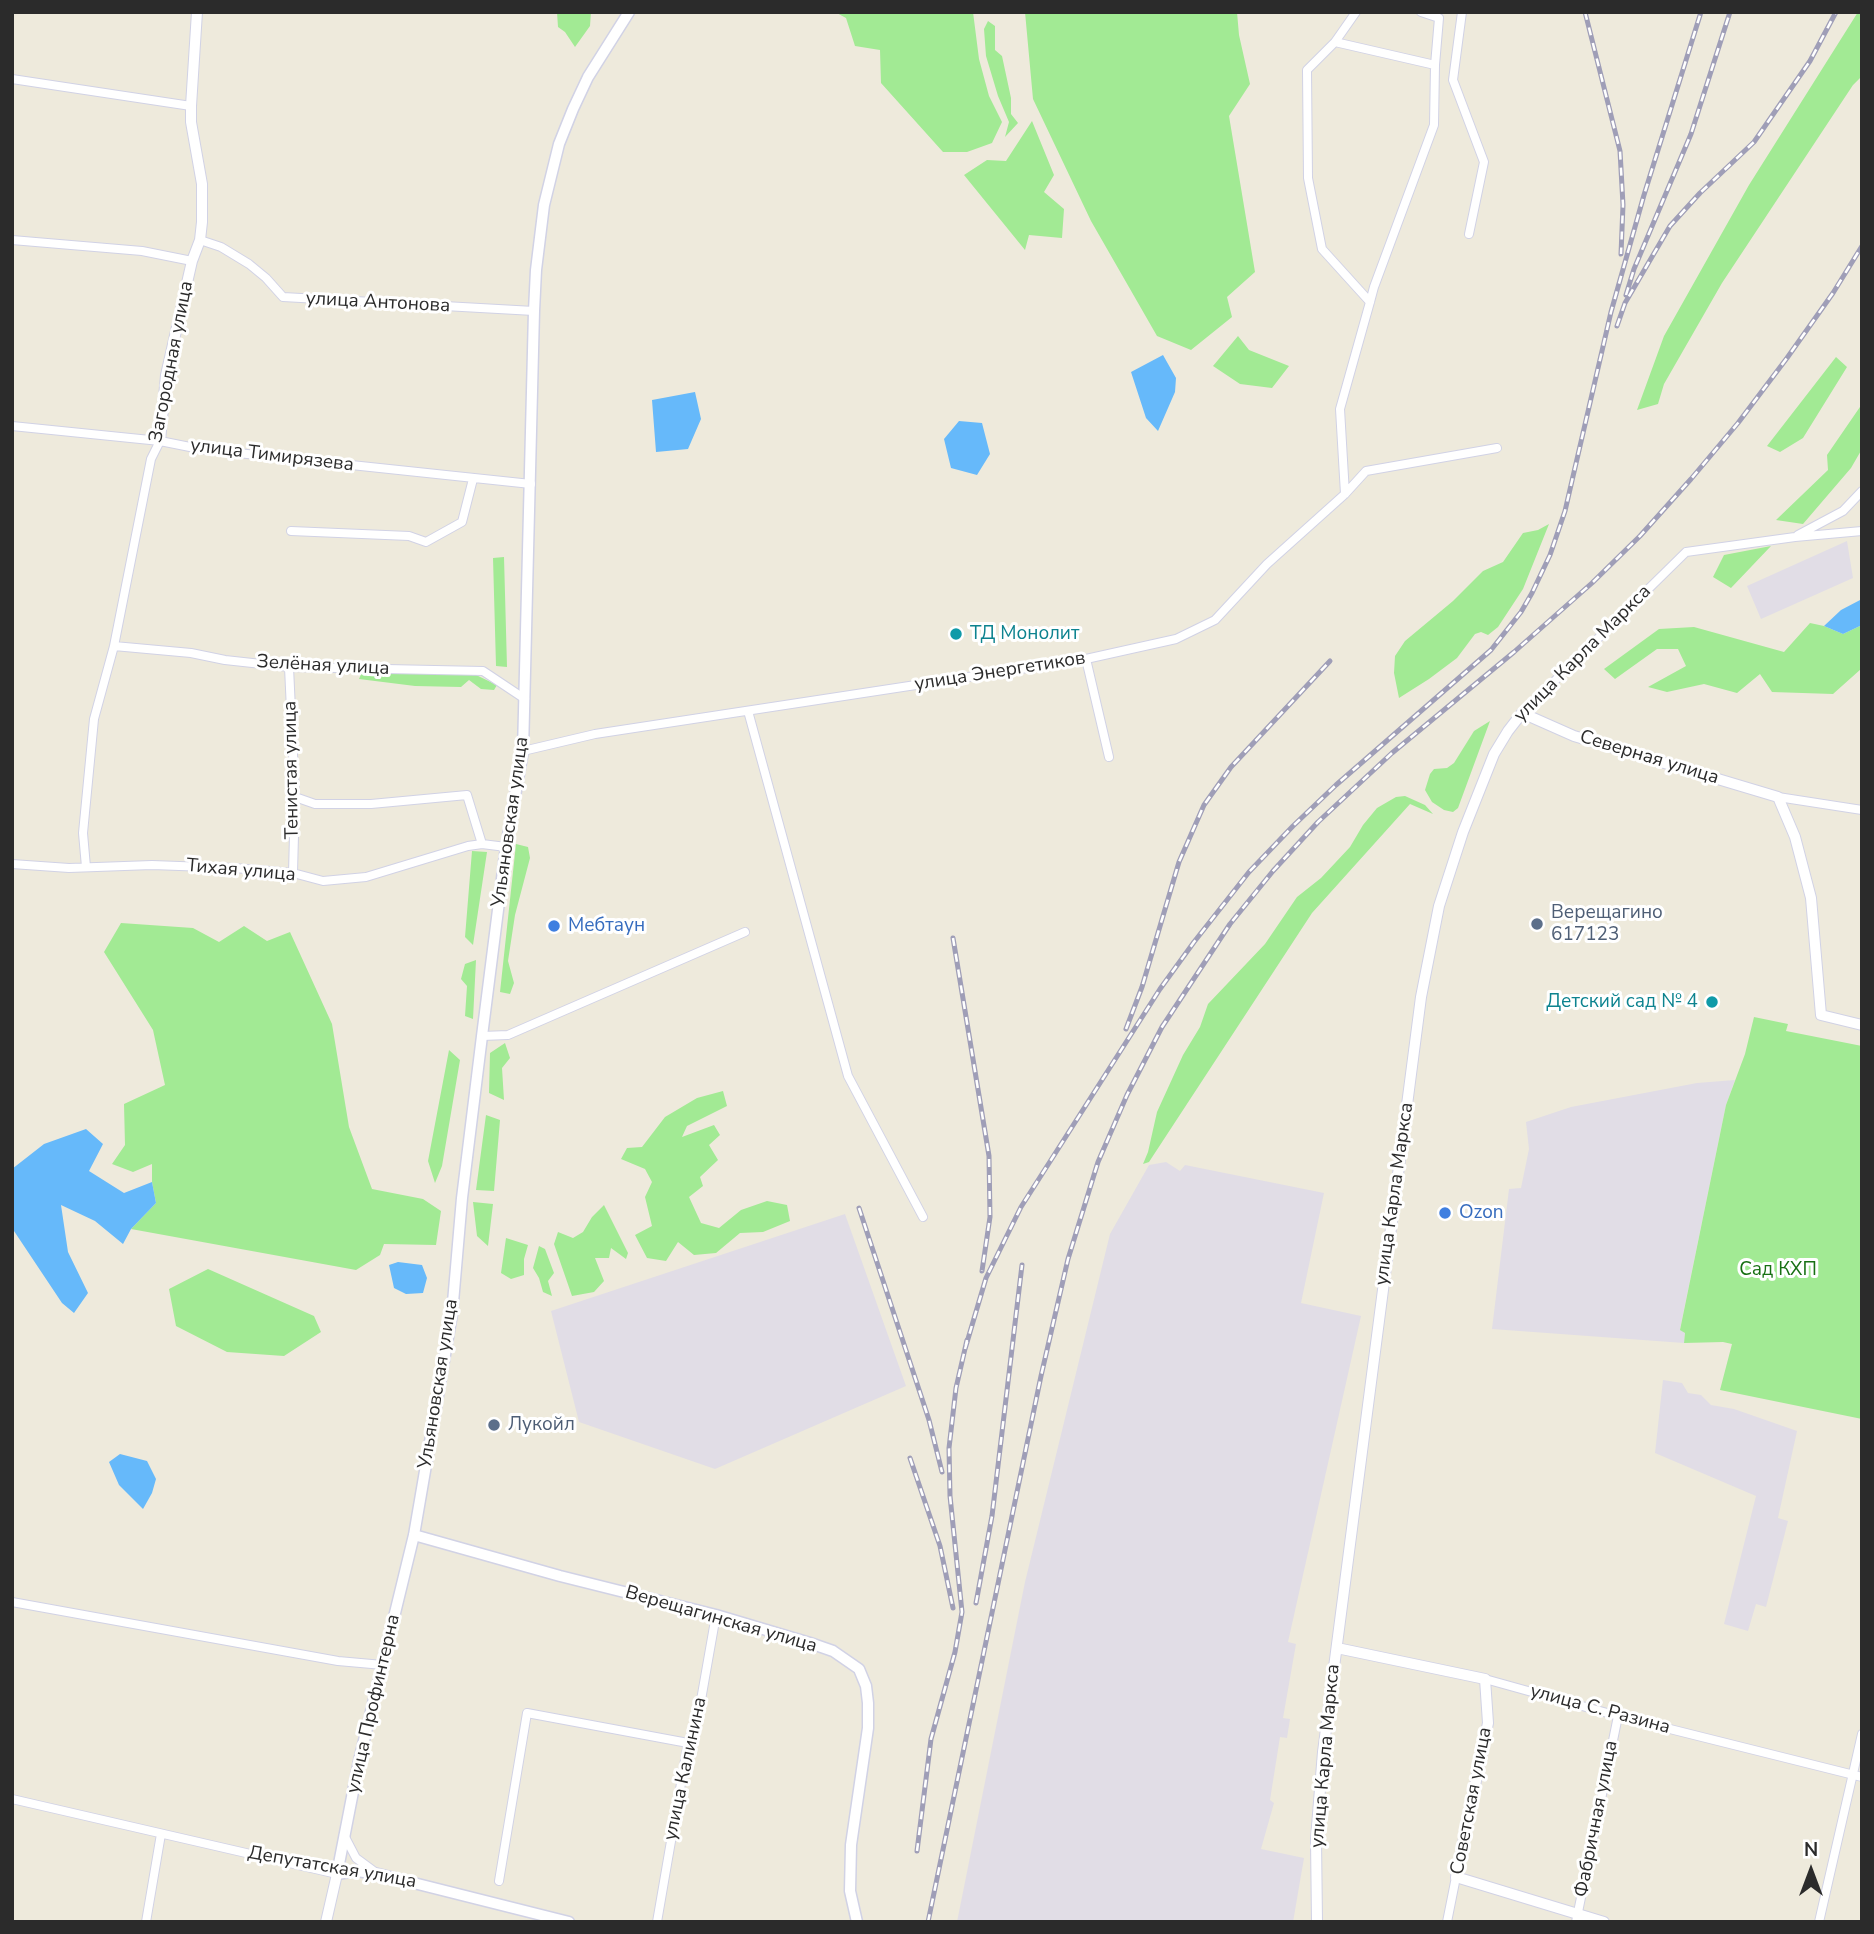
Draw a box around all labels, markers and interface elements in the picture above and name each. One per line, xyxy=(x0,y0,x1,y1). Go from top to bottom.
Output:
street label: Загородная улица xyxy=(145,279,199,445)
street label: улица Антонова xyxy=(305,288,451,318)
street label: улица Тимирязева xyxy=(189,435,355,477)
street label: улица Карла Маркса xyxy=(1510,581,1656,727)
place label: ТД Монолит xyxy=(970,623,1079,645)
marker: ТД Монолит xyxy=(948,626,964,642)
street label: улица Энергетиков xyxy=(913,647,1087,697)
street label: Зелёная улица xyxy=(256,651,390,681)
street label: Тенистая улица xyxy=(279,701,305,839)
street label: Северная улица xyxy=(1577,726,1721,790)
street label: Ульяновская улица xyxy=(488,735,534,909)
street label: Тихая улица xyxy=(185,855,297,887)
place label: Верещагино 617123 xyxy=(1551,902,1663,946)
place label: Мебтаун xyxy=(568,915,645,937)
marker: Верещагино 617123 xyxy=(1529,916,1545,932)
marker: Мебтаун xyxy=(546,918,562,934)
place label: Детский сад № 4 xyxy=(1546,991,1698,1013)
marker: Детский сад № 4 xyxy=(1704,994,1720,1010)
street label: улица Карла Маркса xyxy=(1371,1101,1419,1287)
place label: Ozon xyxy=(1459,1202,1504,1224)
marker: Ozon xyxy=(1437,1205,1453,1221)
park label: Сад КХП xyxy=(1739,1259,1817,1281)
street label: Ульяновская улица xyxy=(414,1297,464,1471)
place label: Лукойл xyxy=(508,1414,575,1436)
marker: Лукойл xyxy=(486,1417,502,1433)
street label: Верещагинская улица xyxy=(622,1582,820,1658)
street label: улица Профинтерна xyxy=(342,1612,406,1796)
street label: улица Карла Маркса xyxy=(1307,1663,1345,1849)
street label: улица С. Разина xyxy=(1527,1680,1673,1740)
street label: улица Калинина xyxy=(660,1695,712,1843)
street label: Советская улица xyxy=(1447,1725,1497,1877)
street label: Фабричная улица xyxy=(1571,1739,1623,1899)
north arrow xyxy=(1776,1836,1846,1906)
text: N xyxy=(1804,1837,1818,1863)
street label: Депутатская улица xyxy=(246,1842,418,1894)

